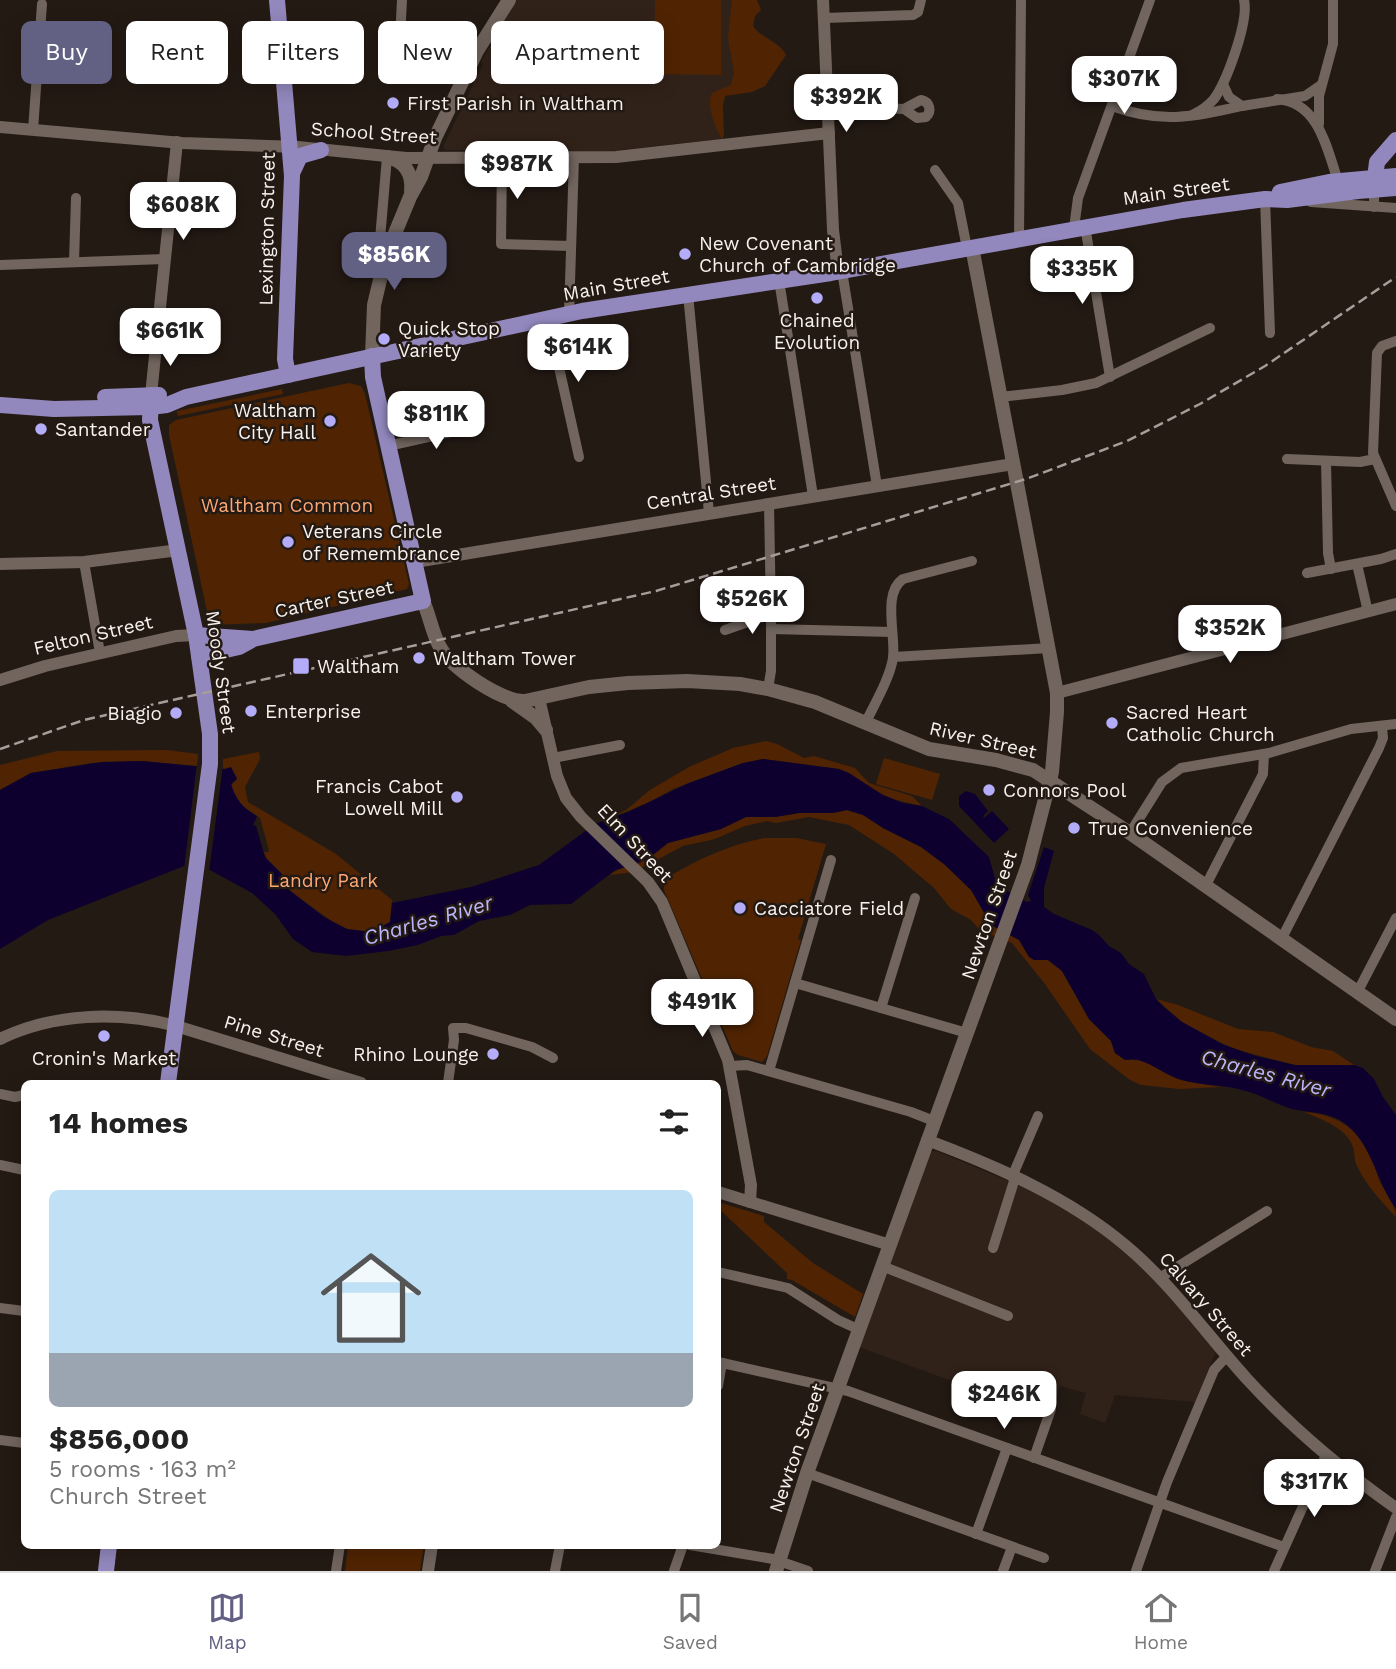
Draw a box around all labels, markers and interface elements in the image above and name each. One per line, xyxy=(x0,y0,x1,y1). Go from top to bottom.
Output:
chip: Buy xyxy=(21,21,112,84)
chip: Rent xyxy=(126,21,228,84)
chip: Filters xyxy=(242,21,364,84)
chip: New xyxy=(378,21,477,84)
chip: Apartment xyxy=(491,21,664,84)
pin: $307K xyxy=(1075,57,1173,116)
text: $307K xyxy=(1088,65,1160,92)
pin: $392K xyxy=(797,74,895,134)
text: $392K xyxy=(810,83,882,110)
place label: First Parish in Waltham xyxy=(407,92,624,115)
marker: First Parish in Waltham xyxy=(385,95,401,111)
street label: School Street xyxy=(310,117,438,149)
pin: $987K xyxy=(468,142,566,201)
text: $987K xyxy=(481,150,553,177)
street label: Lexington Street xyxy=(254,152,280,306)
street label: Main Street xyxy=(1121,172,1231,210)
pin: $608K xyxy=(134,182,232,242)
text: $608K xyxy=(146,191,220,218)
pin: $856K xyxy=(345,232,443,292)
place label: New Covenant Church of Cambridge xyxy=(699,232,896,277)
text: $856K xyxy=(358,241,430,268)
marker: New Covenant Church of Cambridge xyxy=(677,246,693,262)
pin: $335K xyxy=(1033,246,1131,306)
text: $335K xyxy=(1046,255,1118,282)
street label: Main Street xyxy=(561,264,671,306)
marker: Chained Evolution xyxy=(809,290,825,306)
pin: $661K xyxy=(121,308,219,368)
place label: Chained Evolution xyxy=(774,309,860,354)
text: $661K xyxy=(136,317,204,344)
place label: Quick Stop Variety xyxy=(398,317,500,362)
pin: $614K xyxy=(529,324,627,384)
marker: Quick Stop Variety xyxy=(376,331,392,347)
text: $614K xyxy=(543,333,613,360)
pin: $811K xyxy=(387,392,485,451)
place label: Waltham City Hall xyxy=(234,399,316,444)
text: $811K xyxy=(404,400,468,427)
marker: Waltham City Hall xyxy=(322,413,338,429)
place label: Santander xyxy=(55,418,151,441)
marker: Santander xyxy=(33,421,49,437)
street label: Central Street xyxy=(645,471,777,515)
park label: Waltham Common xyxy=(201,494,373,517)
place label: Veterans Circle of Remembrance xyxy=(302,520,460,565)
marker: Veterans Circle of Remembrance xyxy=(280,534,296,550)
street label: Carter Street xyxy=(272,575,396,623)
pin: $526K xyxy=(703,576,801,636)
text: $526K xyxy=(716,585,788,612)
pin: $352K xyxy=(1181,606,1279,665)
street label: Moody Street xyxy=(201,609,241,735)
street label: Felton Street xyxy=(31,610,155,660)
text: $352K xyxy=(1194,614,1266,641)
place label: Waltham Tower xyxy=(433,647,576,670)
marker: Waltham Tower xyxy=(411,650,427,666)
place label: Waltham xyxy=(317,655,399,678)
marker: Waltham xyxy=(291,656,311,676)
place label: Enterprise xyxy=(265,700,361,723)
place label: Sacred Heart Catholic Church xyxy=(1126,701,1275,746)
place label: Biagio xyxy=(107,702,162,725)
marker: Enterprise xyxy=(243,703,259,719)
marker: Biagio xyxy=(168,705,184,721)
marker: Sacred Heart Catholic Church xyxy=(1104,715,1120,731)
street label: River Street xyxy=(927,716,1039,764)
place label: Francis Cabot Lowell Mill xyxy=(315,775,443,820)
place label: Connors Pool xyxy=(1003,779,1126,802)
marker: Connors Pool xyxy=(981,782,997,798)
marker: Francis Cabot Lowell Mill xyxy=(449,789,465,805)
street label: Elm Street xyxy=(593,799,677,887)
place label: True Convenience xyxy=(1088,817,1253,840)
marker: True Convenience xyxy=(1066,820,1082,836)
street label: Newton Street xyxy=(956,847,1022,983)
park label: Landry Park xyxy=(268,869,378,892)
water label: Charles River xyxy=(360,889,496,950)
place label: Cacciatore Field xyxy=(754,897,904,920)
marker: Cacciatore Field xyxy=(732,900,748,916)
pin: $491K xyxy=(653,979,751,1039)
text: $491K xyxy=(667,988,737,1015)
street label: Pine Street xyxy=(221,1010,327,1062)
marker: Cronin's Market xyxy=(96,1028,112,1044)
place label: Rhino Lounge xyxy=(353,1043,479,1066)
water label: Charles River xyxy=(1198,1044,1334,1103)
marker: Rhino Lounge xyxy=(485,1046,501,1062)
place label: Cronin's Market xyxy=(32,1047,176,1070)
icon: filters xyxy=(655,1103,693,1141)
text: 14 homes xyxy=(49,1105,188,1140)
icon: home xyxy=(308,1235,434,1361)
street label: Calvary Street xyxy=(1155,1247,1257,1361)
pin: $246K xyxy=(955,1372,1053,1431)
street label: Newton Street xyxy=(764,1380,830,1516)
text: $246K xyxy=(967,1380,1041,1407)
text: $856,000 xyxy=(49,1421,189,1456)
text: 5 rooms · 163 m² xyxy=(49,1456,236,1483)
pin: $317K xyxy=(1265,1460,1363,1519)
text: $317K xyxy=(1280,1468,1348,1495)
text: Church Street xyxy=(49,1483,206,1510)
tab: Map xyxy=(208,1589,247,1654)
tab: Saved xyxy=(663,1589,718,1654)
tab: Home xyxy=(1134,1589,1188,1654)

